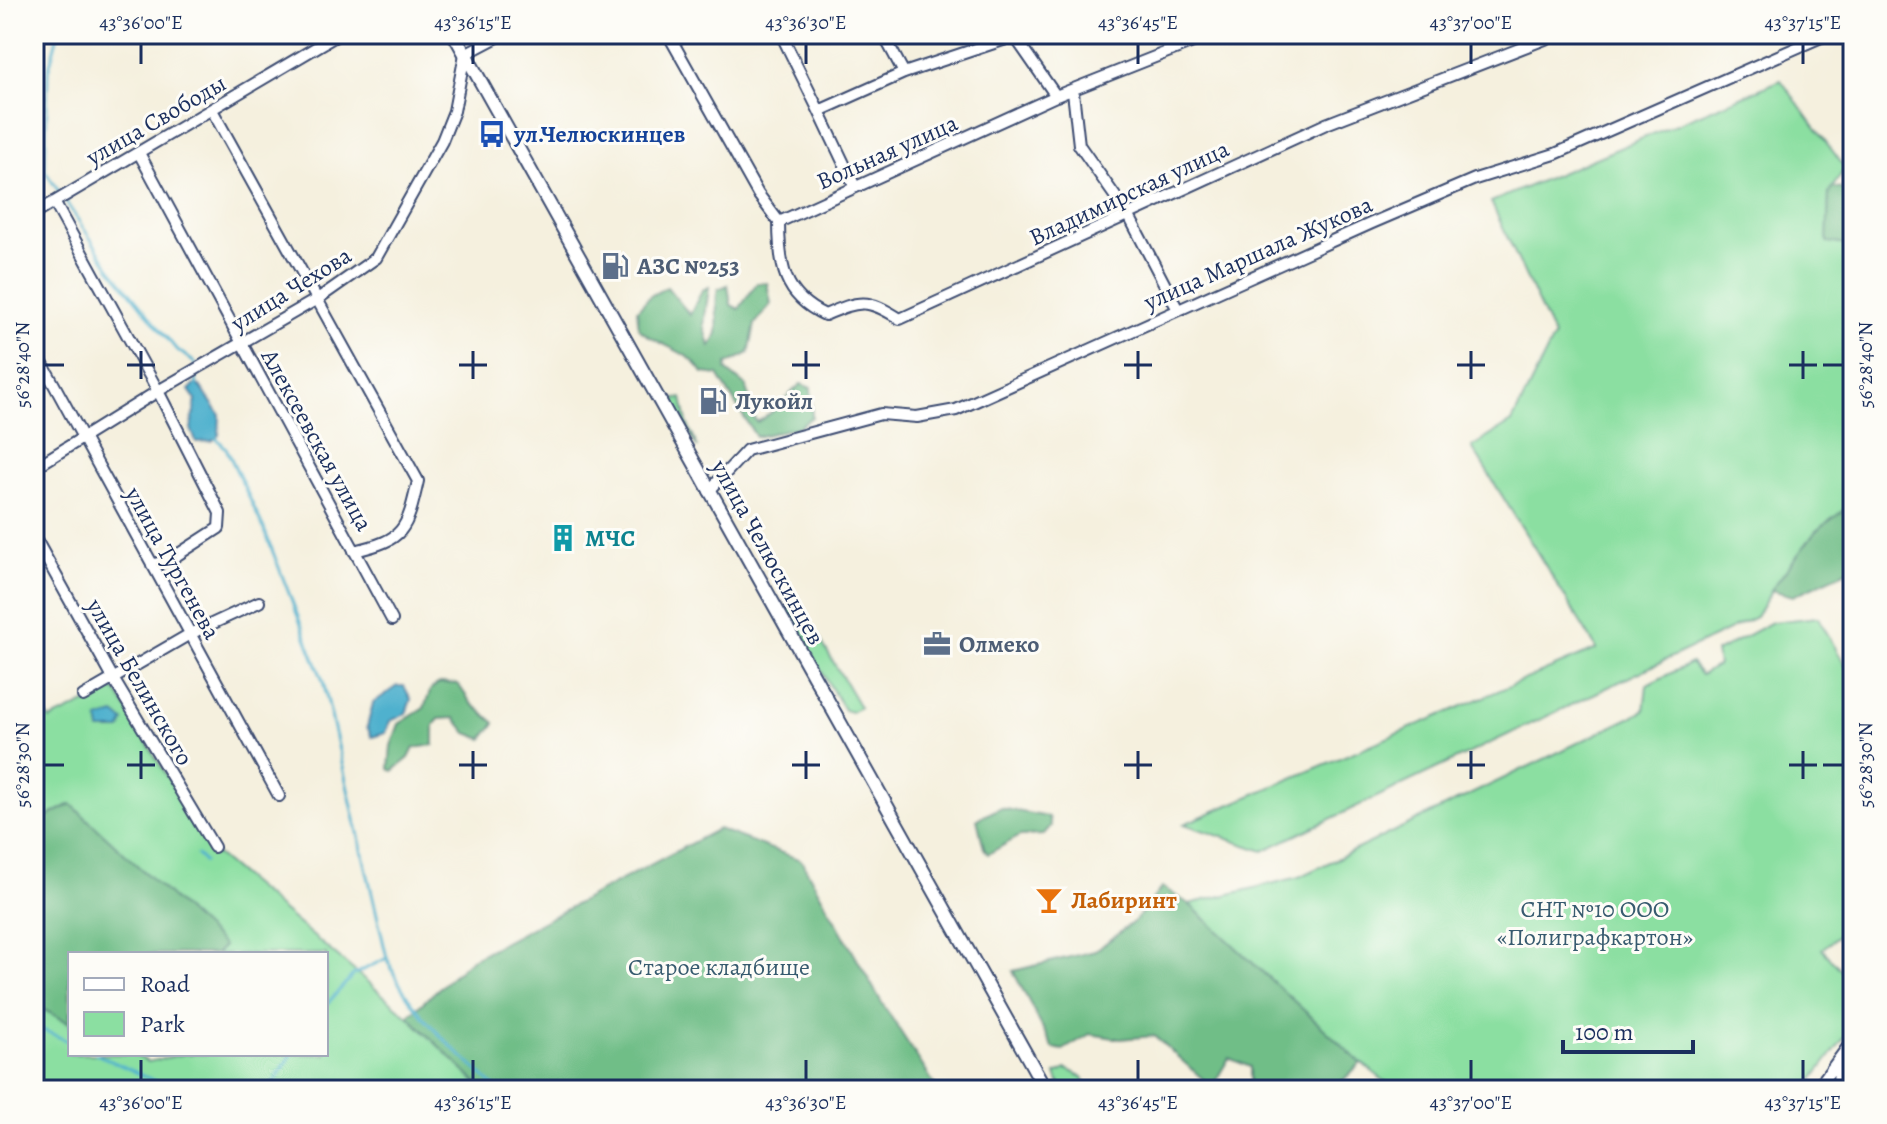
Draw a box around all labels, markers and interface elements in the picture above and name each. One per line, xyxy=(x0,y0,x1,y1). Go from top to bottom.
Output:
text: 43°36'00"E xyxy=(99,9,183,36)
text: 43°36'15"E xyxy=(434,9,512,36)
text: 43°36'30"E xyxy=(765,9,847,36)
text: 43°36'45"E xyxy=(1098,9,1178,36)
text: 43°37'00"E xyxy=(1430,9,1512,36)
text: 43°37'15"E xyxy=(1765,9,1841,36)
street label: улица Свободы xyxy=(79,67,232,174)
street label: Вольная улица xyxy=(811,107,963,197)
place label: ул.Челюскинцев xyxy=(513,118,686,150)
bus stop icon: ул.Челюскинцев xyxy=(477,119,507,149)
street label: Владимирская улица xyxy=(1024,133,1234,253)
street label: улица Маршала Жукова xyxy=(1138,188,1377,318)
street label: улица Чехова xyxy=(224,239,357,339)
place label: АЗС №253 xyxy=(636,250,740,282)
fuel station icon: АЗС №253 xyxy=(600,251,630,281)
text: 56°28'40"N xyxy=(9,322,36,408)
text: 56°28'40"N xyxy=(1852,322,1879,408)
street label: Алексеевская улица xyxy=(253,342,380,537)
place label: Лукойл xyxy=(735,385,813,417)
fuel station icon: Лукойл xyxy=(698,386,728,416)
street label: улица Челюскинцев xyxy=(703,453,832,650)
street label: улица Тургенева xyxy=(117,480,228,645)
place label: МЧС xyxy=(585,522,635,554)
building icon: МЧС xyxy=(548,523,578,553)
street label: улица Белинского xyxy=(79,592,201,771)
place label: Олмеко xyxy=(959,628,1039,660)
office icon: Олмеко xyxy=(922,629,952,659)
text: 56°28'30"N xyxy=(9,722,36,808)
text: 56°28'30"N xyxy=(1852,722,1879,808)
place label: Лабиринт xyxy=(1071,884,1177,916)
bar icon: Лабиринт xyxy=(1034,885,1064,915)
park label: СНТ №10 ООО «Полиграфкартон» xyxy=(1497,893,1693,953)
park label: Старое кладбище xyxy=(628,951,810,983)
legend xyxy=(68,952,328,1056)
text: Road xyxy=(140,968,190,1000)
scale bar xyxy=(1563,1004,1693,1054)
text: Park xyxy=(140,1008,185,1040)
text: 100 m xyxy=(1575,1016,1634,1048)
text: 43°36'00"E xyxy=(99,1089,183,1116)
text: 43°36'15"E xyxy=(434,1089,512,1116)
text: 43°36'30"E xyxy=(765,1089,847,1116)
text: 43°36'45"E xyxy=(1098,1089,1178,1116)
text: 43°37'00"E xyxy=(1430,1089,1512,1116)
text: 43°37'15"E xyxy=(1765,1089,1841,1116)

